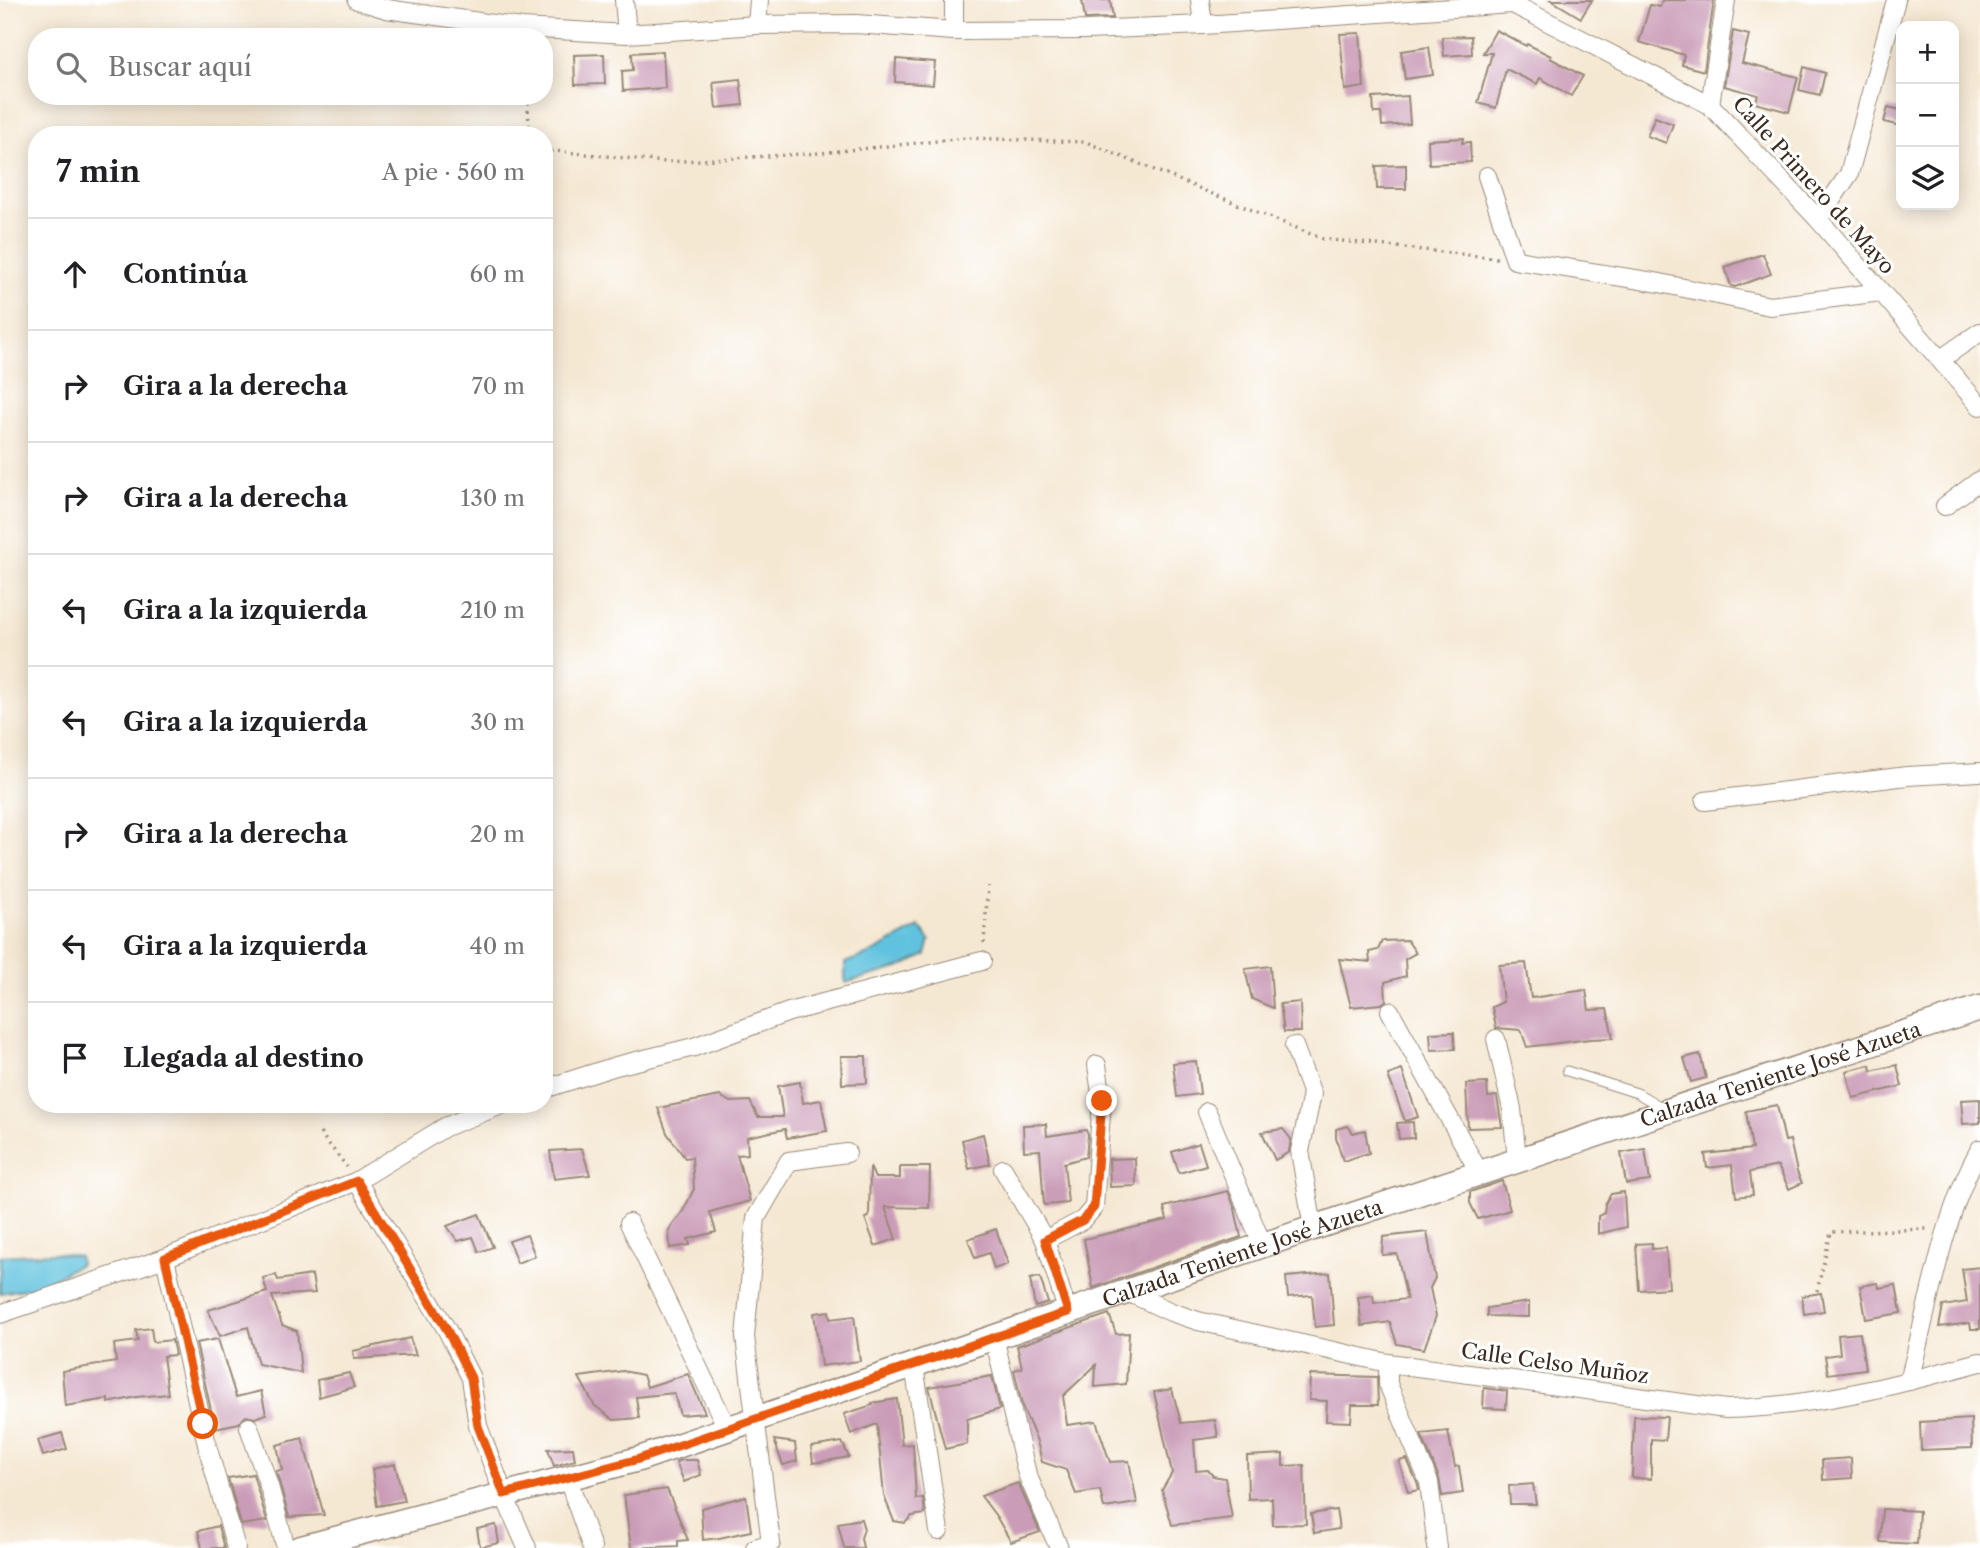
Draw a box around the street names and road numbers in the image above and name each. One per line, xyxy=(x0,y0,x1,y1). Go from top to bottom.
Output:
street label: Calle Primero de Mayo xyxy=(1728,91,1900,279)
street label: Calzada Teniente José Azueta xyxy=(1637,1016,1925,1132)
street label: Calzada Teniente José Azueta xyxy=(1099,1193,1386,1312)
street label: Calle Celso Muñoz xyxy=(1460,1337,1650,1389)

